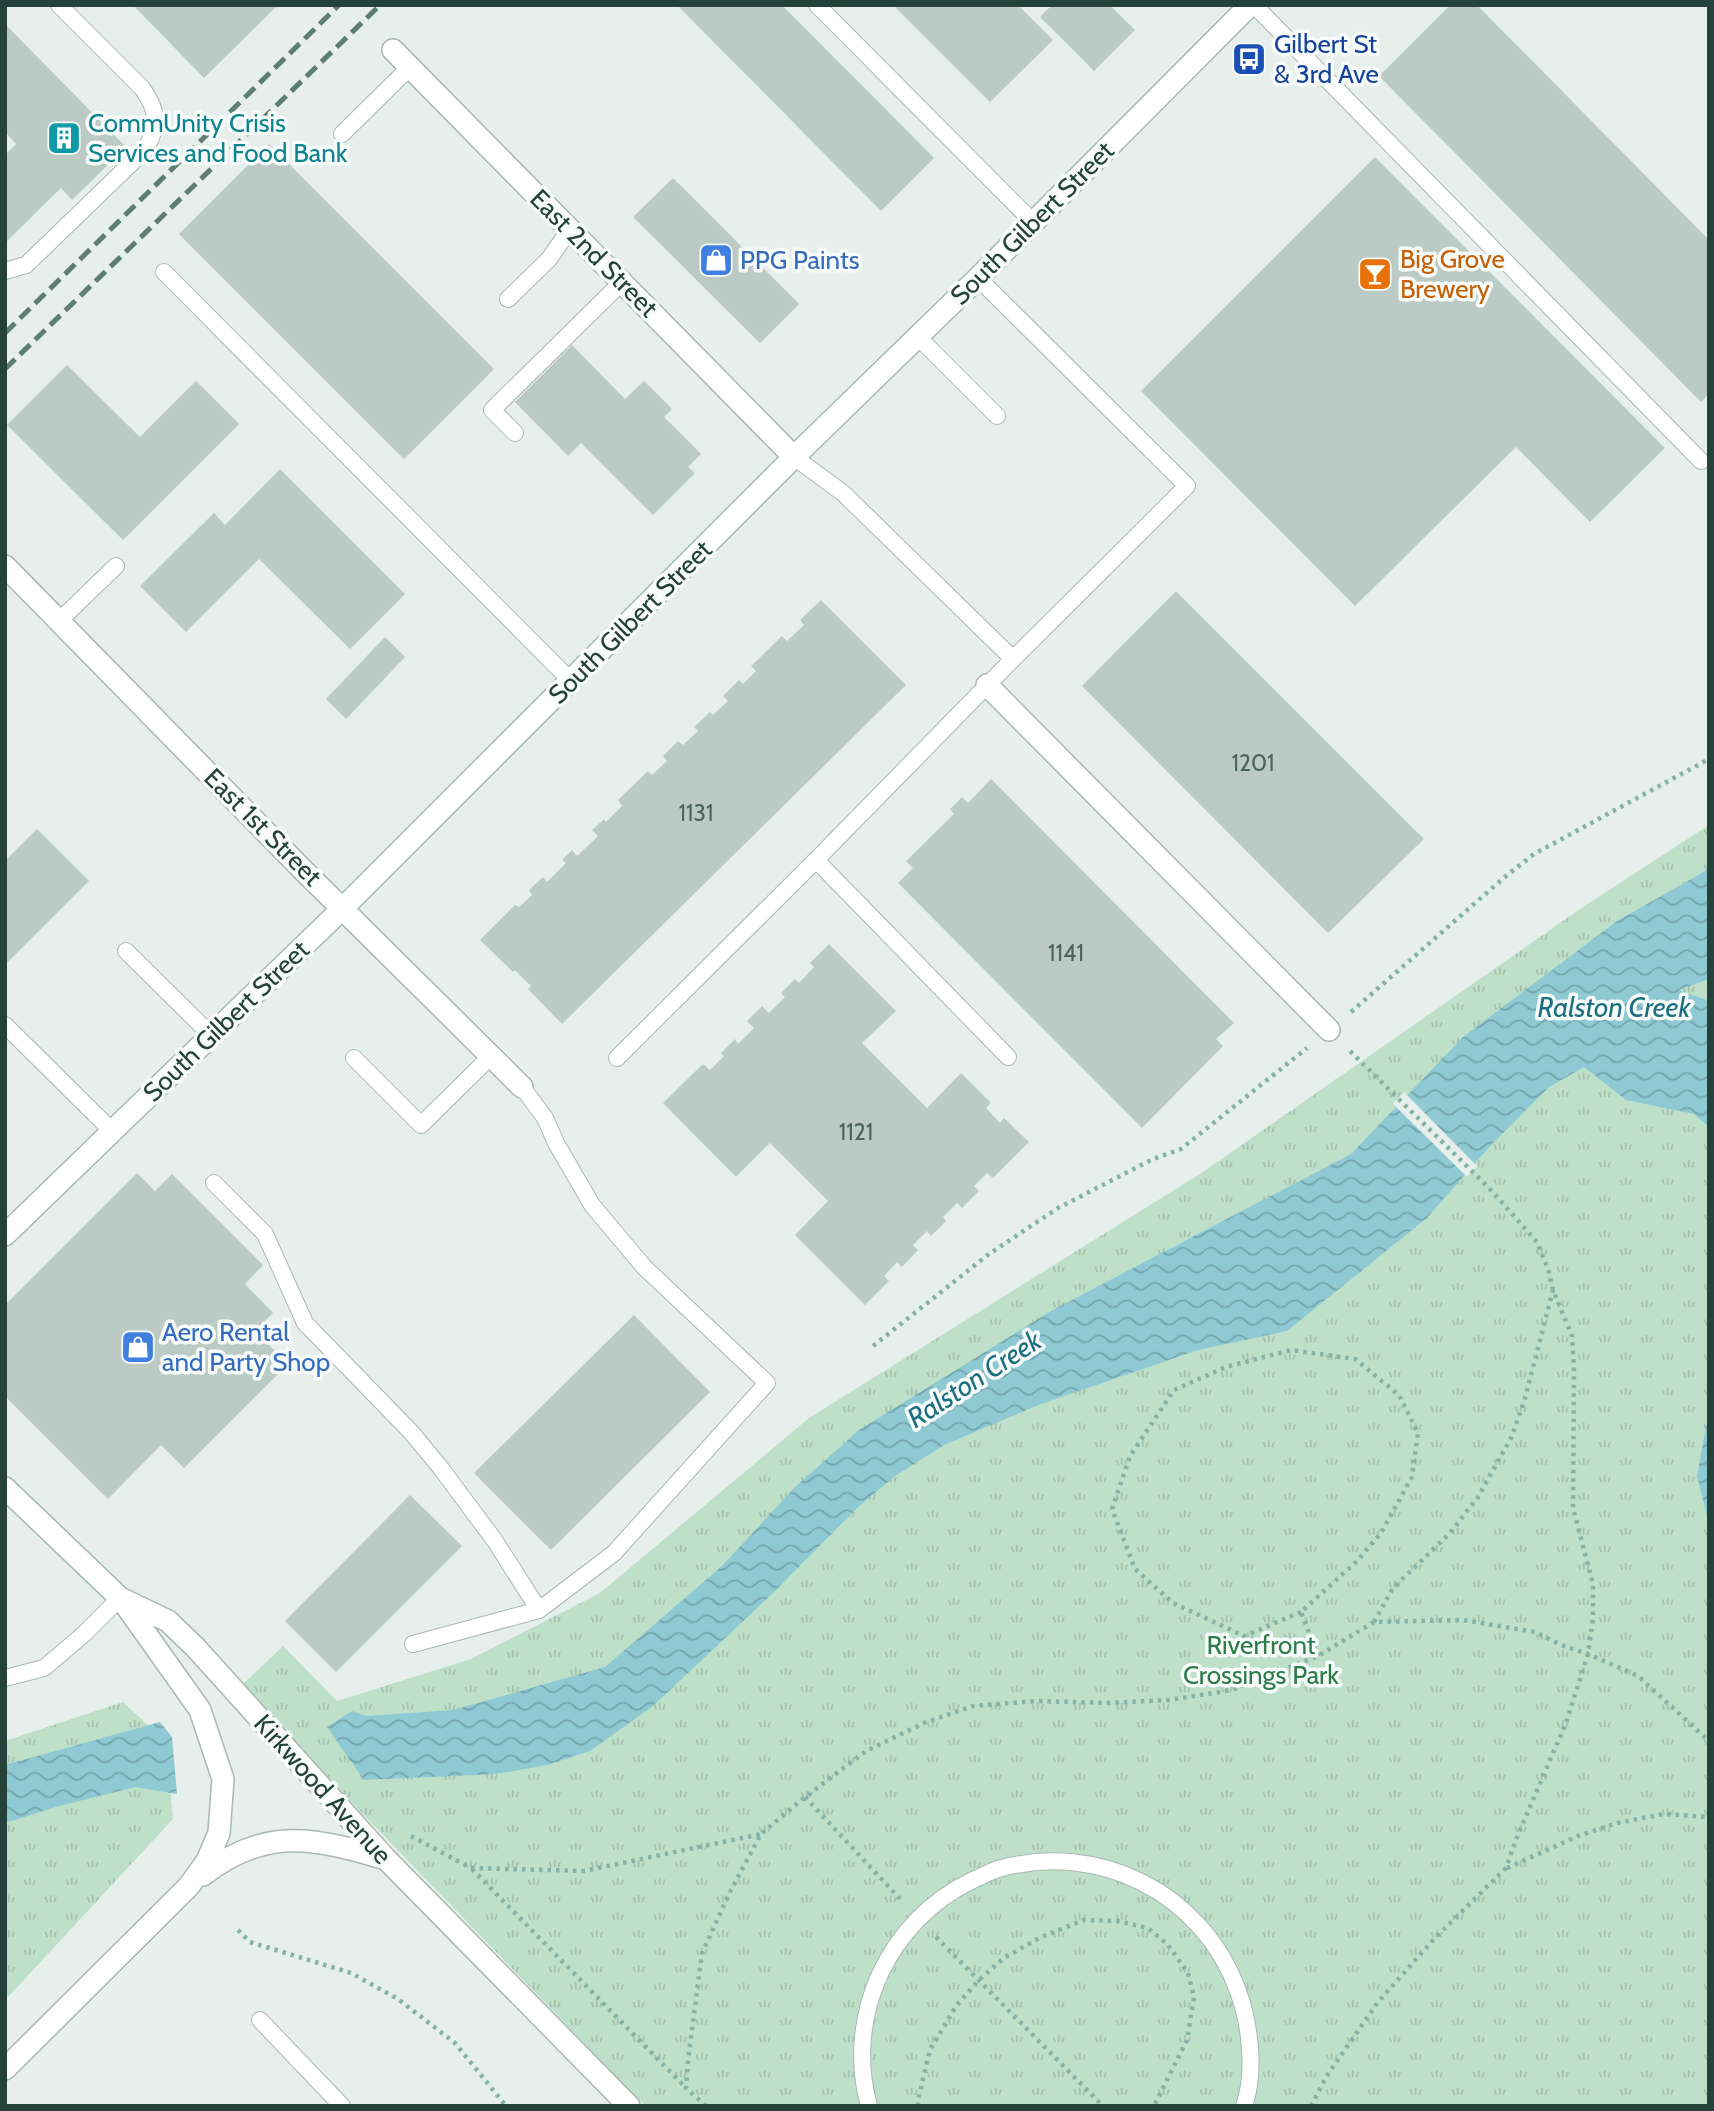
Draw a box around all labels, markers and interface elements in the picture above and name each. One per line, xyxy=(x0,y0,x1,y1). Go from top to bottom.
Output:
place label: Gilbert St & 3rd Ave xyxy=(1274,28,1379,90)
bus stop icon: Gilbert St & 3rd Ave xyxy=(1230,40,1268,78)
place label: CommUnity Crisis Services and Food Bank xyxy=(88,107,348,169)
building icon: CommUnity Crisis Services and Food Bank xyxy=(45,119,83,157)
street label: South Gilbert Street xyxy=(944,134,1121,311)
street label: East 2nd Street xyxy=(523,182,665,324)
shop icon: PPG Paints xyxy=(697,241,735,279)
place label: Big Grove Brewery xyxy=(1400,243,1505,305)
place label: PPG Paints xyxy=(740,244,860,276)
bar icon: Big Grove Brewery xyxy=(1356,255,1394,293)
street label: South Gilbert Street xyxy=(542,533,719,710)
house number: 1201 xyxy=(1231,749,1275,777)
street label: East 1st Street xyxy=(198,762,329,893)
house number: 1131 xyxy=(679,799,713,827)
street label: South Gilbert Street xyxy=(136,934,316,1108)
house number: 1141 xyxy=(1048,939,1084,967)
water label: Ralston Creek xyxy=(1538,990,1691,1024)
house number: 1121 xyxy=(839,1118,873,1146)
place label: Aero Rental and Party Shop xyxy=(162,1316,330,1378)
water label: Ralston Creek xyxy=(901,1323,1048,1435)
shop icon: Aero Rental and Party Shop xyxy=(119,1328,157,1366)
park label: Riverfront Crossings Park xyxy=(1183,1629,1339,1691)
street label: Kirkwood Avenue xyxy=(247,1707,399,1871)

